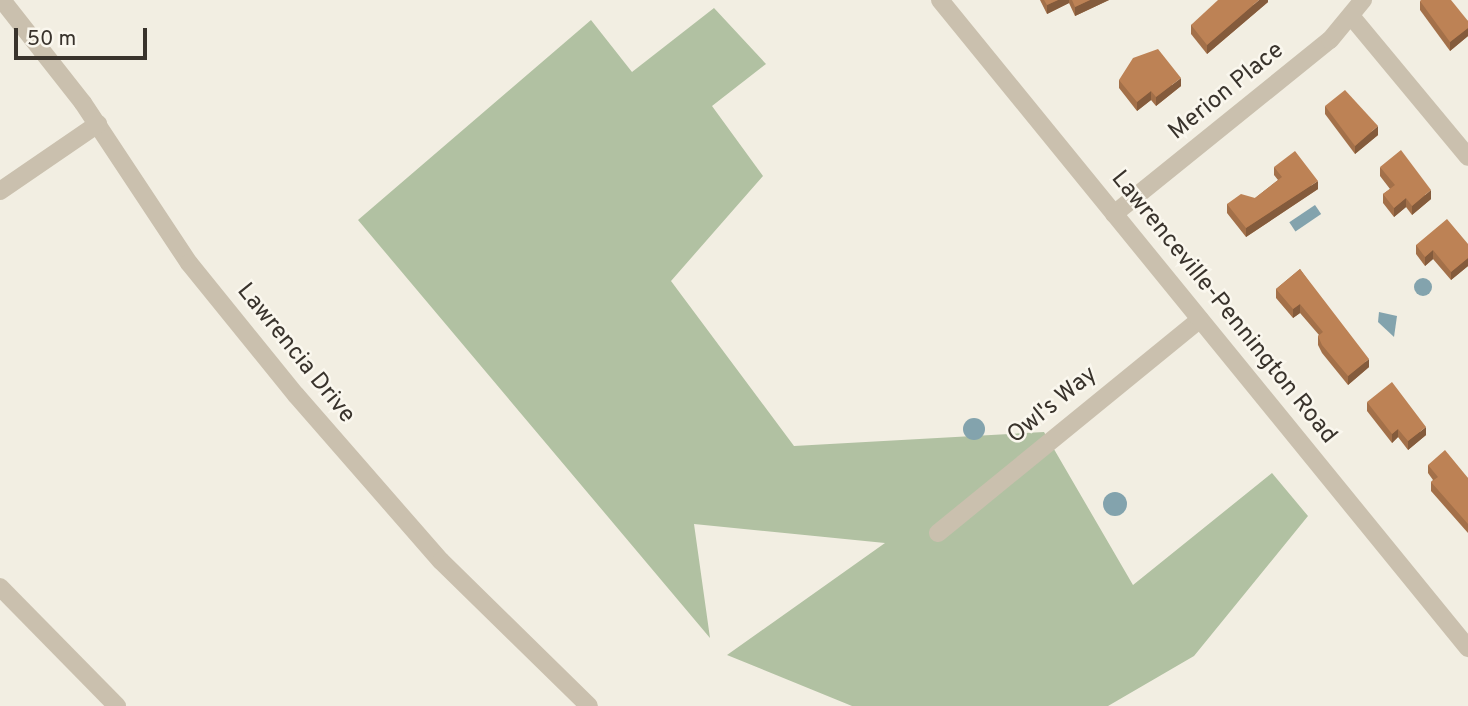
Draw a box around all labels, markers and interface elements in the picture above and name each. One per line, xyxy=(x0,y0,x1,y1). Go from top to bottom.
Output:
scale bar xyxy=(18,14,150,58)
text: 50 m xyxy=(27,26,76,53)
street label: Merion Place xyxy=(1164,37,1290,147)
street label: Lawrenceville-Pennington Road xyxy=(1104,166,1342,450)
street label: Lawrencia Drive xyxy=(230,278,360,430)
street label: Owl's Way xyxy=(1002,361,1104,451)

